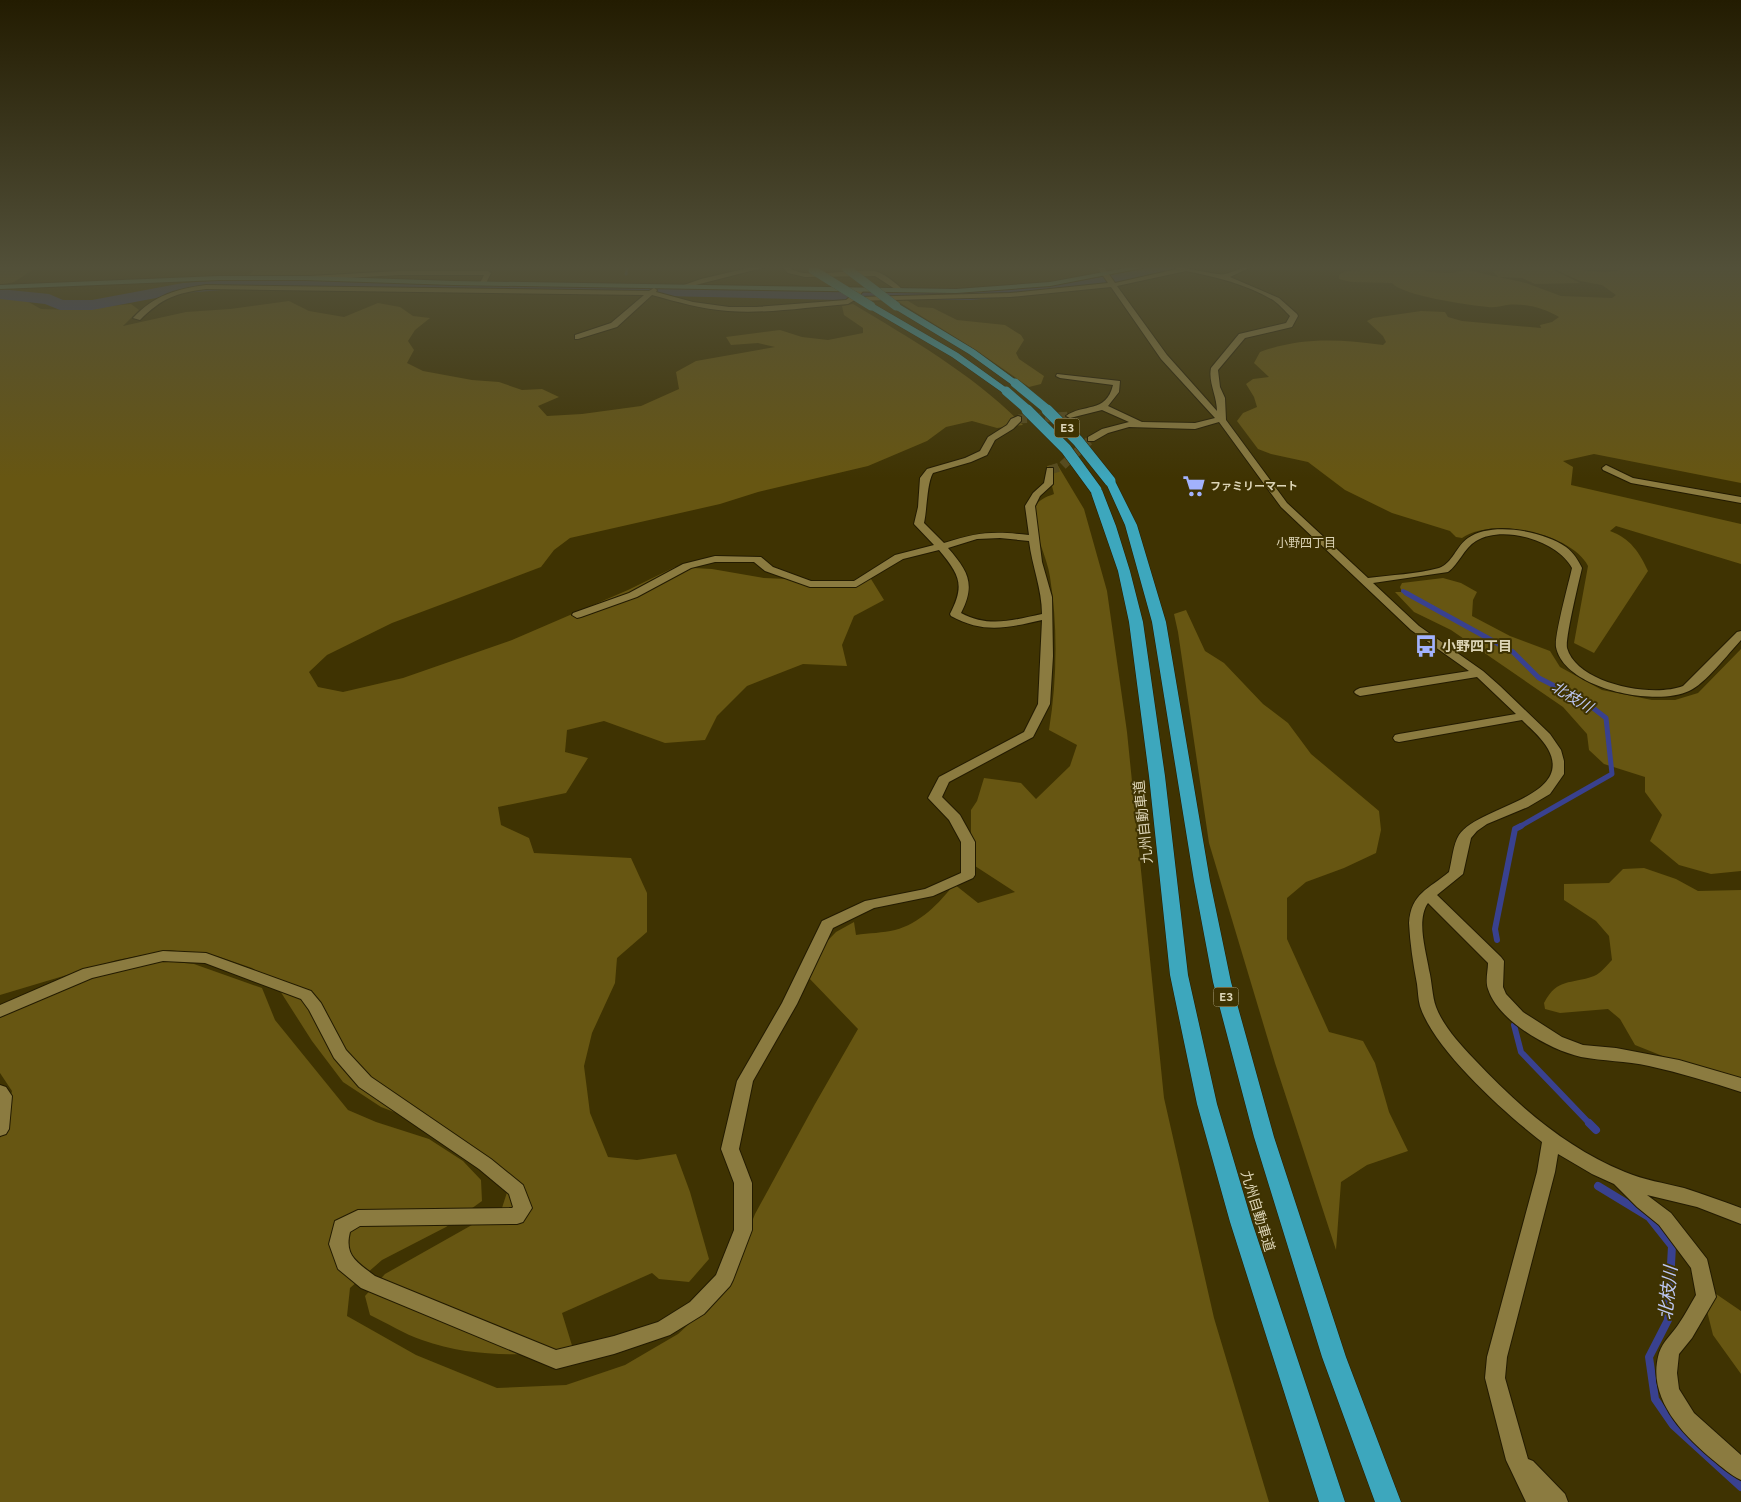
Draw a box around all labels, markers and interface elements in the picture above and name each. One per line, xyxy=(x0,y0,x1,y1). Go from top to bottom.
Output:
road number: E3 xyxy=(1054,418,1080,438)
supermarket icon: ファミリーマート xyxy=(1181,473,1207,499)
place label: ファミリーマート xyxy=(1210,480,1298,493)
district label: 小野四丁目 xyxy=(1276,536,1336,550)
bus stop icon: 小野四丁目 xyxy=(1413,633,1439,659)
place label: 小野四丁目 xyxy=(1442,638,1512,655)
water label: 北枝川 xyxy=(1548,678,1598,717)
street label: 九州自動車道 xyxy=(1131,779,1156,865)
road number: E3 xyxy=(1214,988,1238,1006)
street label: 九州自動車道 xyxy=(1237,1168,1278,1254)
water label: 北枝川 xyxy=(1654,1263,1682,1321)

